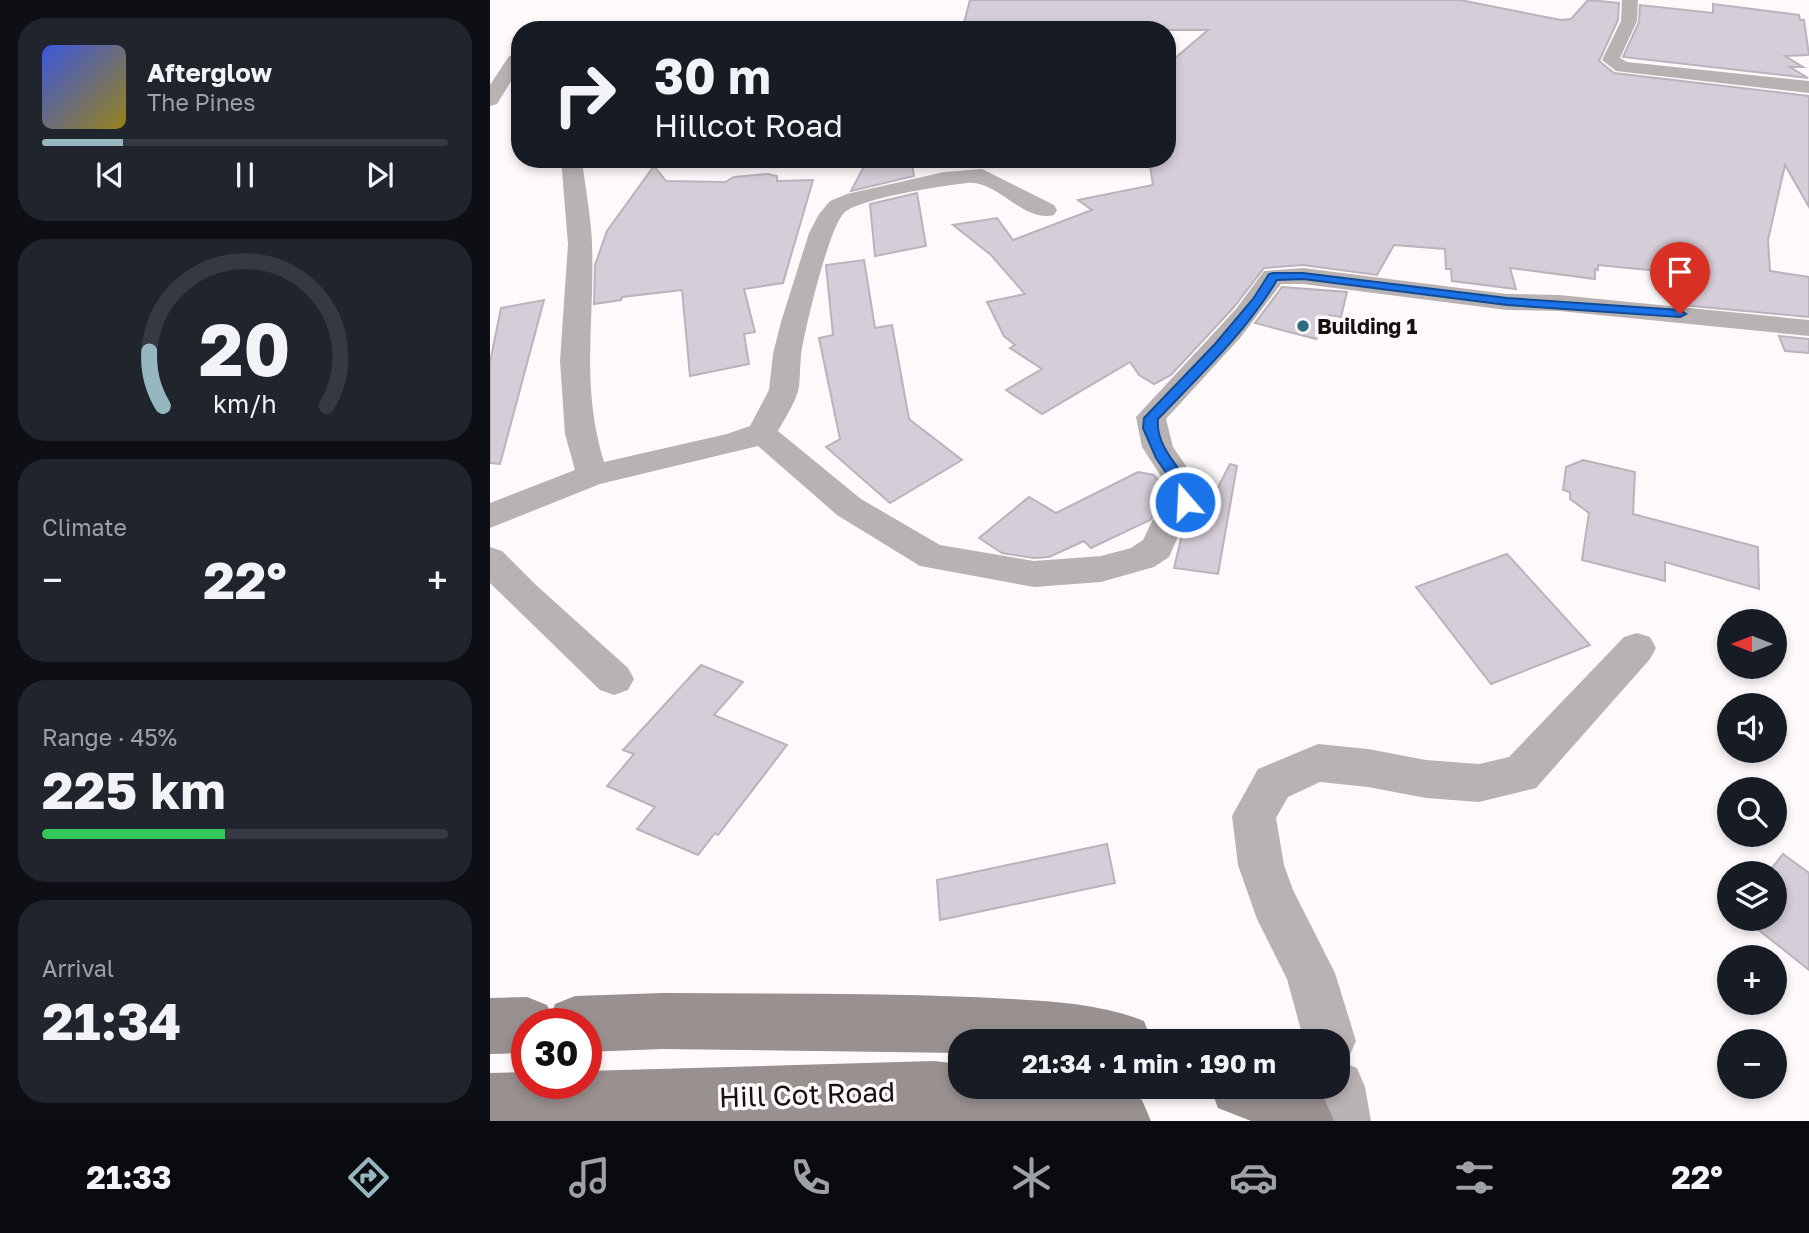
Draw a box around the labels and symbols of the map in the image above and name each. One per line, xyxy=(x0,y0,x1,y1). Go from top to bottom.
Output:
pin xyxy=(1650,242,1710,314)
place label: Building 1 xyxy=(1317,313,1418,339)
marker: Building 1 xyxy=(1295,318,1311,334)
position arrow xyxy=(1148,465,1222,539)
north arrow xyxy=(1717,609,1787,679)
speed limit sign: 30 xyxy=(511,1008,602,1099)
street label: Hill Cot Road xyxy=(718,1074,896,1114)

